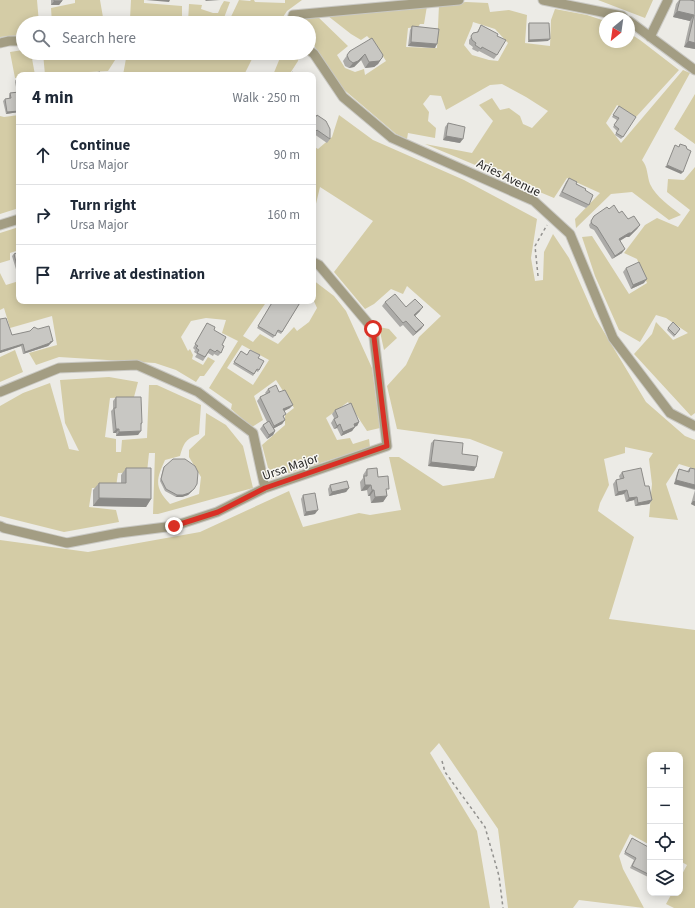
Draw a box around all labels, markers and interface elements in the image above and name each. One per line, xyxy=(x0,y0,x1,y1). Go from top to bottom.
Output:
north arrow xyxy=(599,12,635,48)
search box xyxy=(16,16,316,60)
icon: search xyxy=(30,27,52,49)
text: Search here xyxy=(62,28,136,49)
text: 4 min xyxy=(32,86,73,110)
text: Walk · 250 m xyxy=(232,89,300,107)
text: Continue xyxy=(70,135,130,156)
icon: ahead xyxy=(32,144,54,166)
text: 90 m xyxy=(274,146,300,164)
street label: Aries Avenue xyxy=(473,155,544,201)
text: Ursa Major xyxy=(70,156,128,174)
text: Turn right xyxy=(70,195,136,216)
icon: right xyxy=(32,204,54,226)
text: 160 m xyxy=(267,206,300,224)
text: Ursa Major xyxy=(70,216,128,234)
icon: arrive xyxy=(32,264,54,286)
text: Arrive at destination xyxy=(70,264,205,285)
route start xyxy=(364,320,382,338)
street label: Ursa Major xyxy=(260,449,321,485)
route end xyxy=(165,517,183,535)
map controls xyxy=(647,752,683,896)
button: + xyxy=(647,752,683,788)
button: − xyxy=(647,788,683,824)
button: locate xyxy=(647,824,683,860)
button: layers xyxy=(647,860,683,896)

